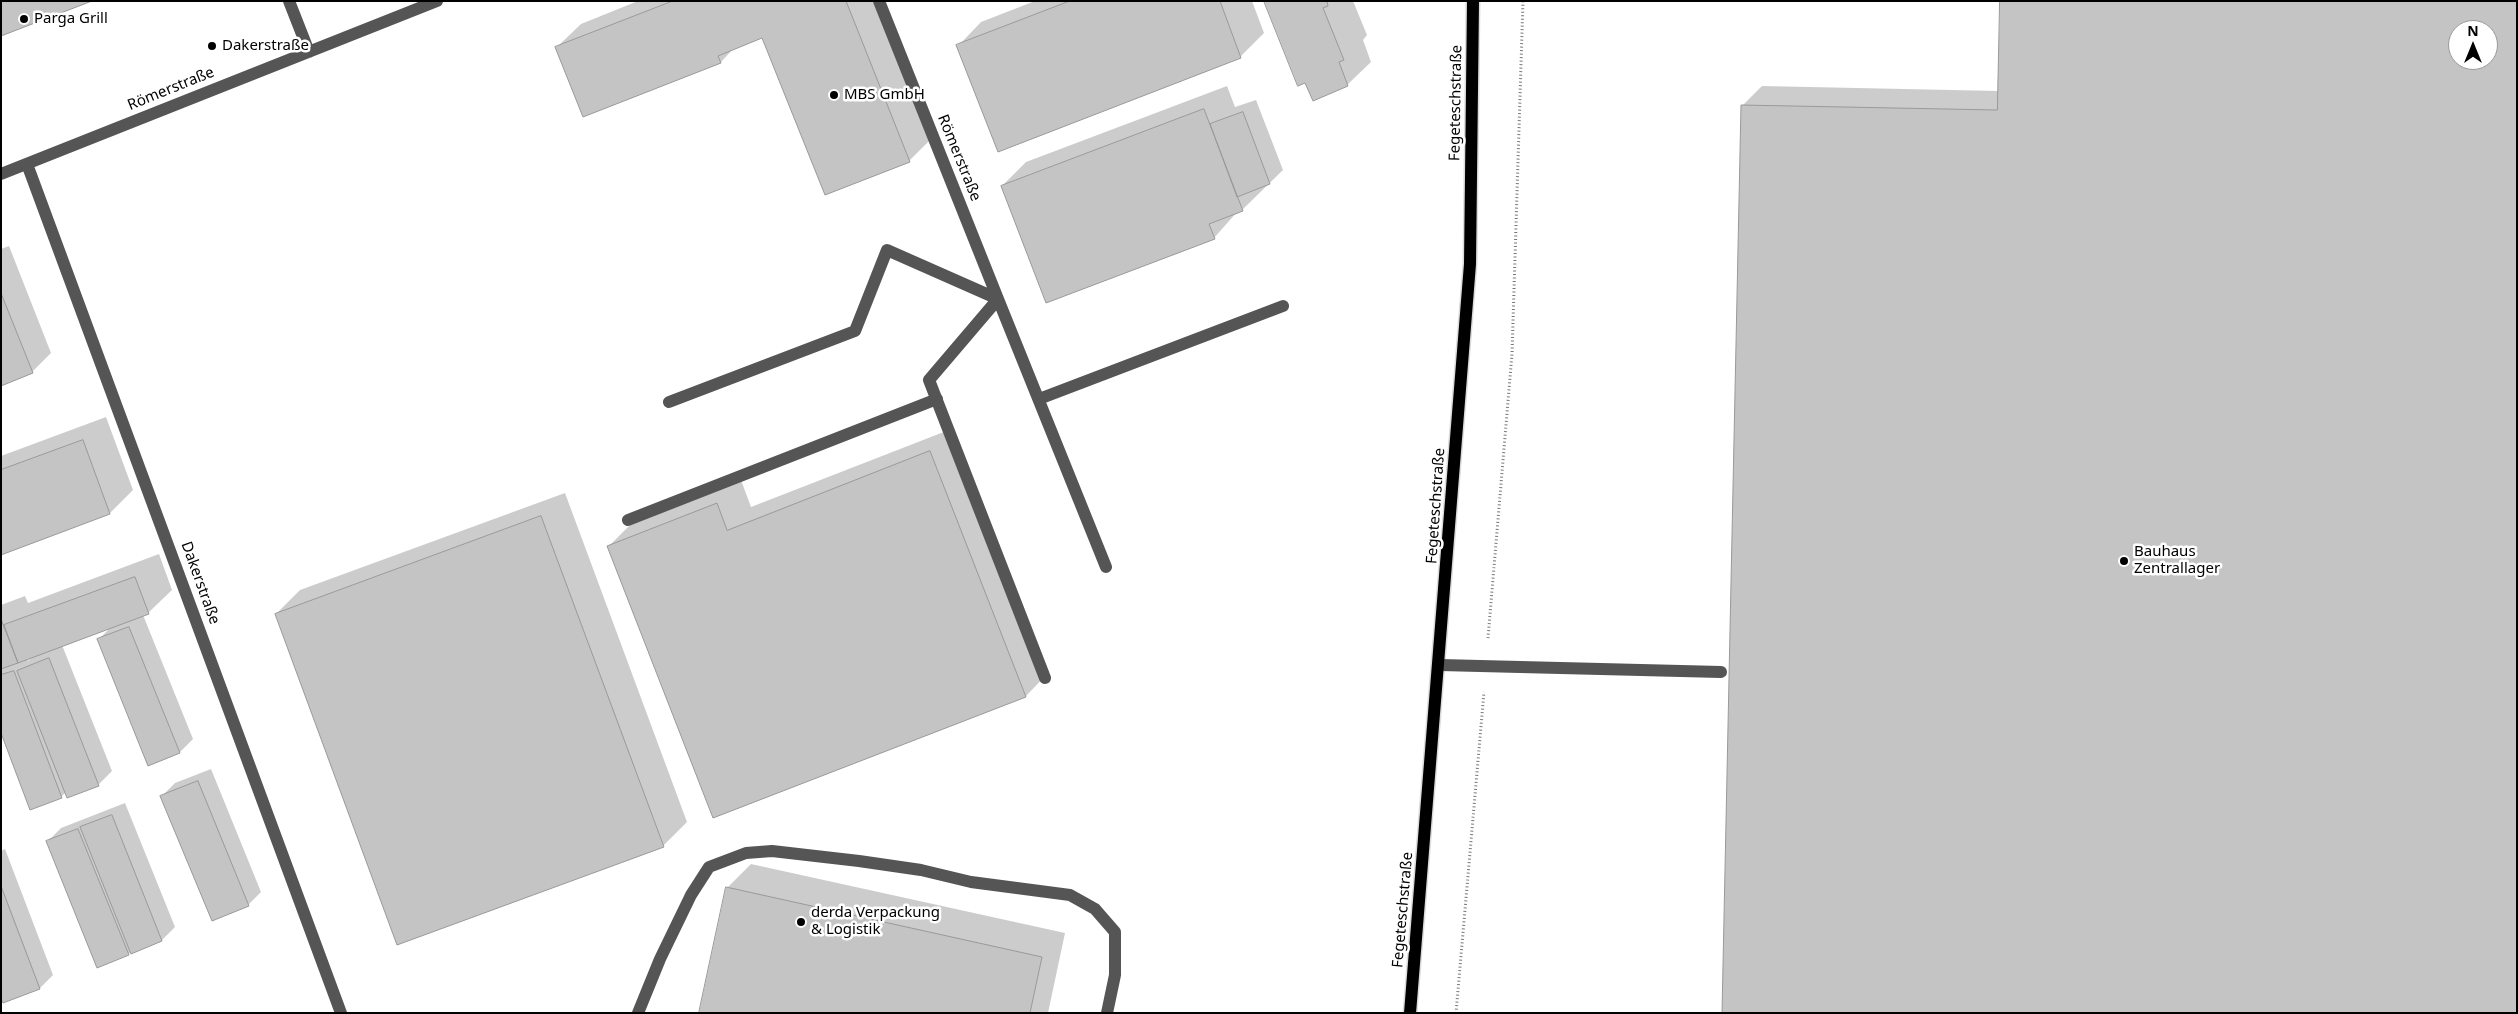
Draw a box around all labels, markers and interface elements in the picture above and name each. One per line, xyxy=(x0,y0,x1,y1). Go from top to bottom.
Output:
place label: Parga Grill xyxy=(34,10,108,28)
marker: Parga Grill xyxy=(18,13,30,25)
north arrow xyxy=(2448,20,2498,70)
text: N xyxy=(2467,21,2479,40)
place label: Dakerstraße xyxy=(222,37,309,55)
marker: Dakerstraße xyxy=(206,40,218,52)
street label: Fegeteschstraße xyxy=(1446,45,1466,161)
street label: Römerstraße xyxy=(125,63,217,115)
place label: MBS GmbH xyxy=(844,86,925,104)
marker: MBS GmbH xyxy=(828,89,840,101)
street label: Römerstraße xyxy=(933,112,985,204)
street label: Fegeteschstraße xyxy=(1423,447,1449,565)
street label: Dakerstraße xyxy=(177,539,223,627)
place label: Bauhaus Zentrallager xyxy=(2134,543,2220,578)
marker: Bauhaus Zentrallager xyxy=(2118,555,2130,567)
street label: Fegeteschstraße xyxy=(1389,851,1417,969)
place label: derda Verpackung & Logistik xyxy=(811,904,940,939)
marker: derda Verpackung & Logistik xyxy=(795,916,807,928)

